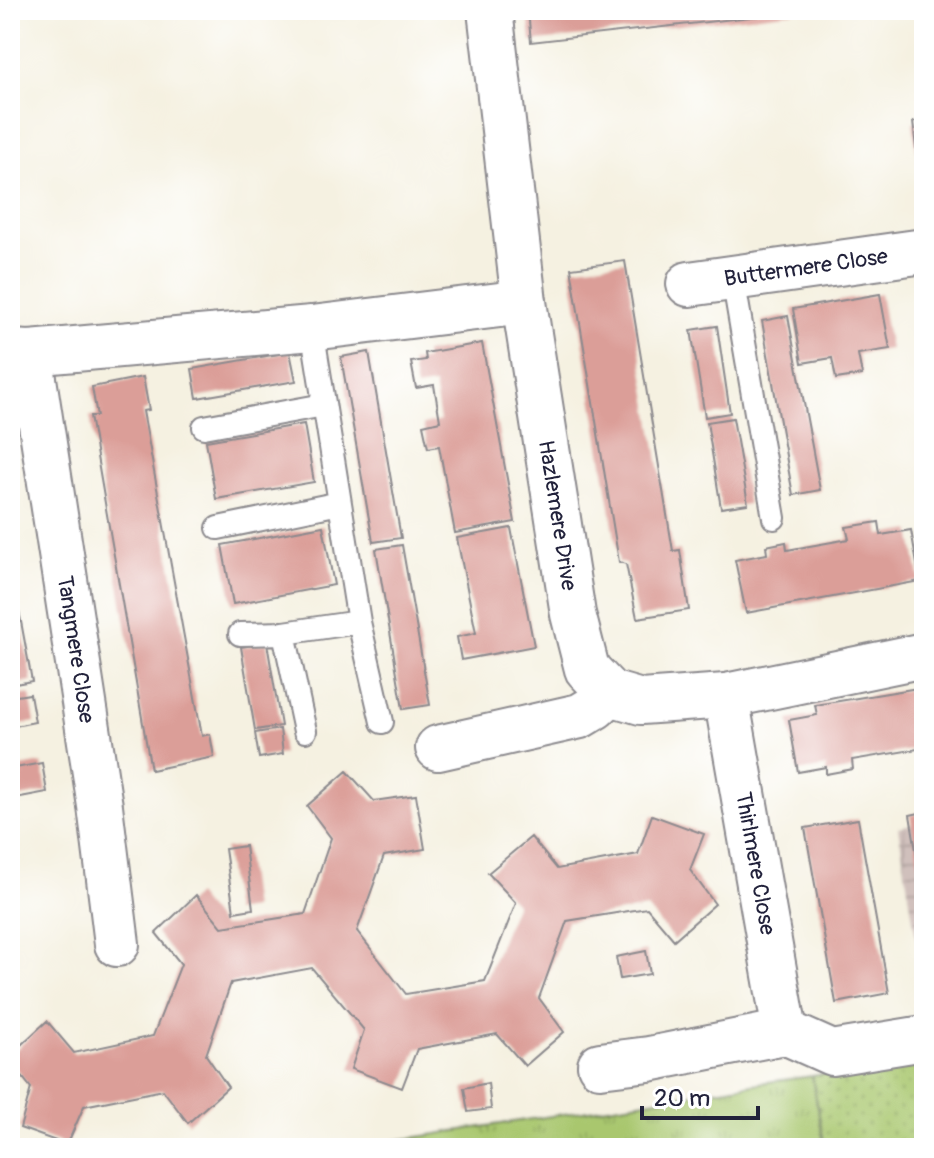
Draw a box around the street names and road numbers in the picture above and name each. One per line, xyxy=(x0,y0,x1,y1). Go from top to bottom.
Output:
street label: Buttermere Close xyxy=(722,242,890,293)
street label: Hazlemere Drive xyxy=(532,438,583,593)
street label: Tangmere Close xyxy=(51,574,101,725)
street label: Thirlmere Close xyxy=(729,790,782,937)

